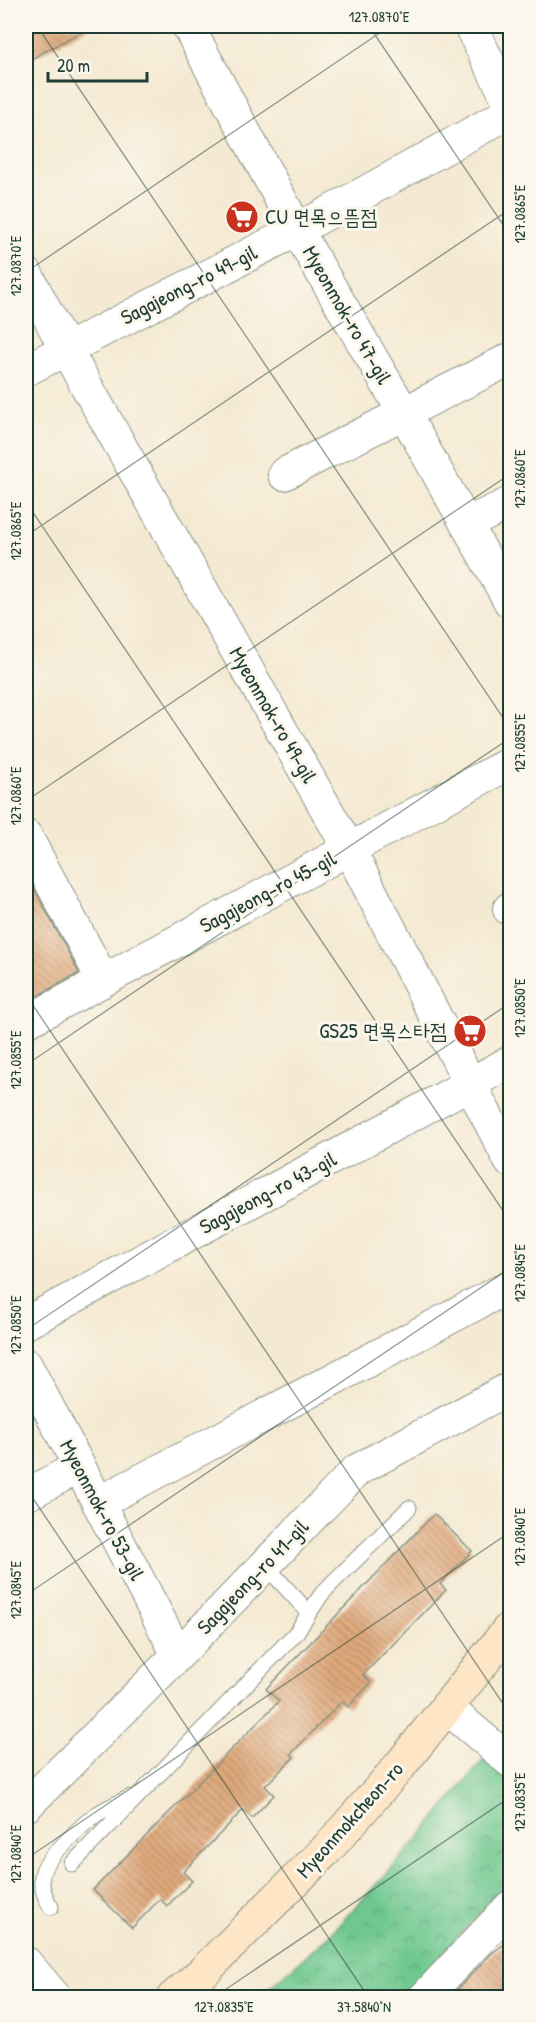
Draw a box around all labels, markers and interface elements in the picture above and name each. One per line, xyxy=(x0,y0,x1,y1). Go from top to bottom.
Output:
text: 127.0870°E xyxy=(349,6,410,27)
scale bar xyxy=(48,45,147,83)
text: 20 m xyxy=(57,53,90,78)
text: 127.0865°E xyxy=(509,184,530,243)
supermarket icon: CU 면목으뜸점 xyxy=(224,199,260,235)
place label: CU 면목으뜸점 xyxy=(265,202,377,231)
text: 127.0870°E xyxy=(5,235,26,296)
street label: Sagajeong-ro 49-gil xyxy=(116,237,262,331)
street label: Myeonmok-ro 47-gil xyxy=(296,240,399,390)
text: 127.0860°E xyxy=(509,449,530,509)
text: 127.0865°E xyxy=(5,501,26,560)
street label: Myeonmok-ro 49-gil xyxy=(223,641,324,788)
text: 127.0855°E xyxy=(509,713,530,773)
text: 127.0860°E xyxy=(5,766,26,826)
street label: Sagajeong-ro 45-gil xyxy=(194,843,342,940)
text: 127.0850°E xyxy=(509,978,530,1038)
supermarket icon: GS25 면목스타점 xyxy=(452,1013,488,1049)
place label: GS25 면목스타점 xyxy=(319,1016,447,1045)
text: 127.0855°E xyxy=(5,1030,26,1090)
street label: Sagajeong-ro 43-gil xyxy=(194,1144,342,1241)
text: 127.0845°E xyxy=(509,1243,530,1302)
text: 127.0850°E xyxy=(5,1295,26,1355)
street label: Myeonmok-ro 53-gil xyxy=(53,1434,152,1586)
text: 127.0840°E xyxy=(509,1507,530,1566)
street label: Sagajeong-ro 41-gil xyxy=(190,1513,315,1641)
text: 127.0845°E xyxy=(5,1560,26,1619)
street label: Myeonmokcheon-ro xyxy=(290,1755,410,1884)
text: 127.0835°E xyxy=(509,1772,530,1832)
text: 127.0840°E xyxy=(5,1824,26,1883)
text: 127.0835°E xyxy=(194,1996,254,2017)
text: 37.5840°N xyxy=(337,1996,391,2017)

